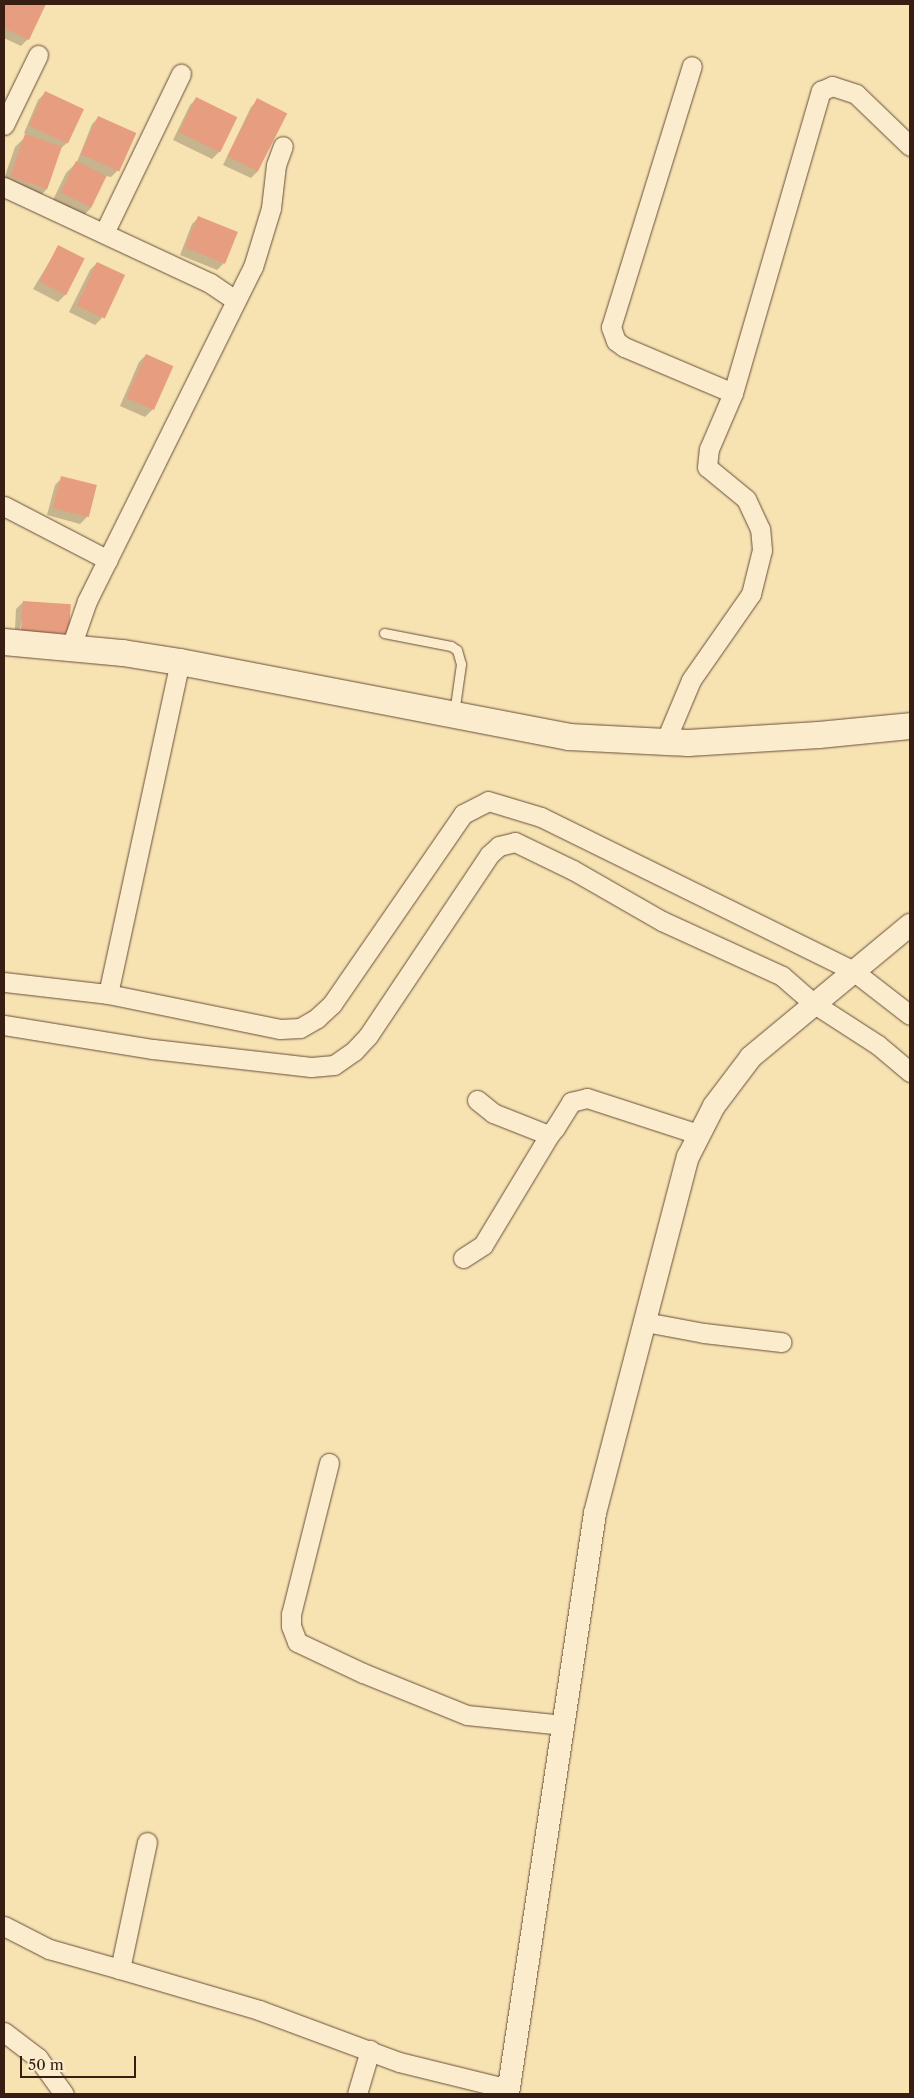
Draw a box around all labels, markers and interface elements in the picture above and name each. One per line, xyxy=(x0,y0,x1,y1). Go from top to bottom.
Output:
scale bar xyxy=(22,2046,139,2078)
text: 50 m xyxy=(28,2055,64,2074)

